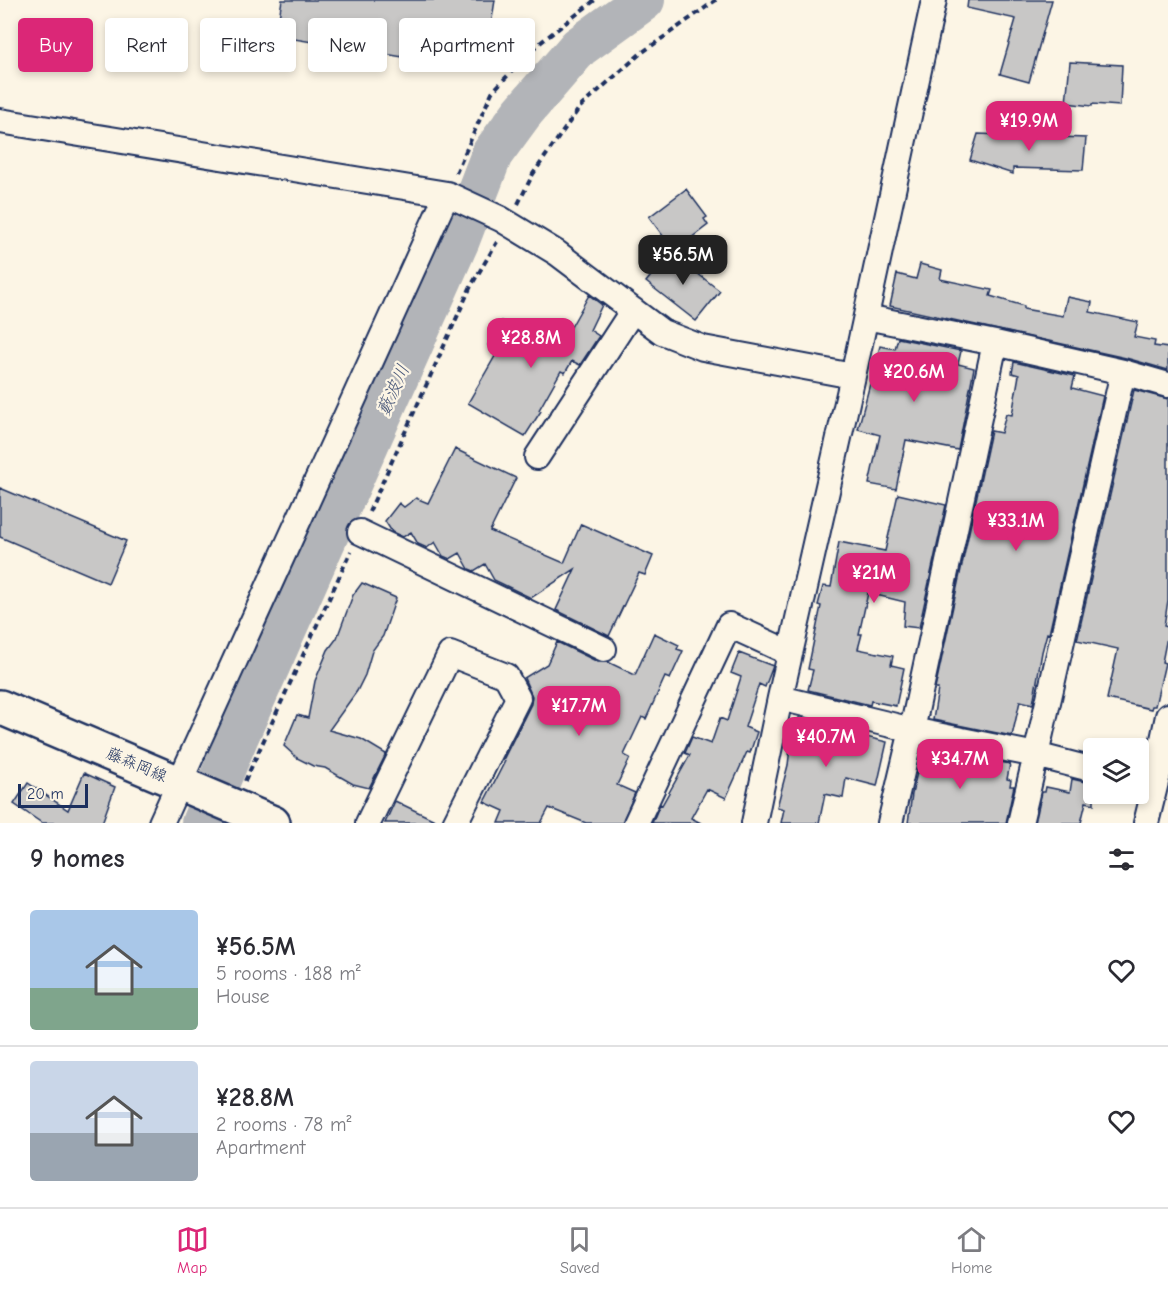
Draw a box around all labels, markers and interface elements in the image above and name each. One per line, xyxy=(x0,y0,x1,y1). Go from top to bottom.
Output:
chip: Buy xyxy=(18,18,93,72)
chip: Rent xyxy=(105,18,188,72)
chip: Filters xyxy=(200,18,296,72)
chip: New xyxy=(308,18,387,72)
chip: Apartment xyxy=(399,18,535,72)
pin: ¥19.9M xyxy=(980,101,1078,152)
text: ¥19.9M xyxy=(1000,109,1058,132)
pin: ¥56.5M xyxy=(634,235,732,286)
text: ¥56.5M xyxy=(652,243,714,266)
pin: ¥28.8M xyxy=(482,318,580,369)
text: ¥28.8M xyxy=(501,326,561,349)
pin: ¥20.6M xyxy=(865,352,963,403)
text: ¥20.6M xyxy=(883,360,945,383)
water label: 藪波川 xyxy=(373,361,414,419)
pin: ¥33.1M xyxy=(967,501,1065,552)
text: ¥33.1M xyxy=(987,509,1045,532)
pin: ¥21M xyxy=(838,553,910,604)
text: ¥21M xyxy=(852,561,896,584)
pin: ¥17.7M xyxy=(530,686,628,737)
text: ¥17.7M xyxy=(551,694,607,717)
pin: ¥40.7M xyxy=(777,717,875,768)
text: ¥40.7M xyxy=(796,725,856,748)
map controls xyxy=(1083,738,1149,804)
button: layers xyxy=(1083,738,1149,804)
pin: ¥34.7M xyxy=(911,739,1009,790)
street label: 藤森岡線 xyxy=(104,744,170,786)
text: ¥34.7M xyxy=(931,747,989,770)
scale bar xyxy=(18,781,88,808)
text: 20 m xyxy=(27,785,64,803)
icon: filters xyxy=(1105,843,1138,876)
text: 9 homes xyxy=(30,844,125,874)
text: ¥56.5M xyxy=(216,932,296,962)
icon: home xyxy=(78,934,150,1006)
icon: heart xyxy=(1105,954,1138,987)
text: 5 rooms · 188 m² xyxy=(216,962,361,985)
text: House xyxy=(216,985,270,1008)
text: ¥28.8M xyxy=(216,1083,294,1113)
icon: home xyxy=(78,1085,150,1157)
icon: heart xyxy=(1105,1105,1138,1138)
text: 2 rooms · 78 m² xyxy=(216,1113,352,1136)
text: Apartment xyxy=(216,1136,306,1159)
tab: Map xyxy=(176,1223,209,1277)
tab: Saved xyxy=(560,1223,600,1277)
tab: Home xyxy=(951,1223,992,1277)

